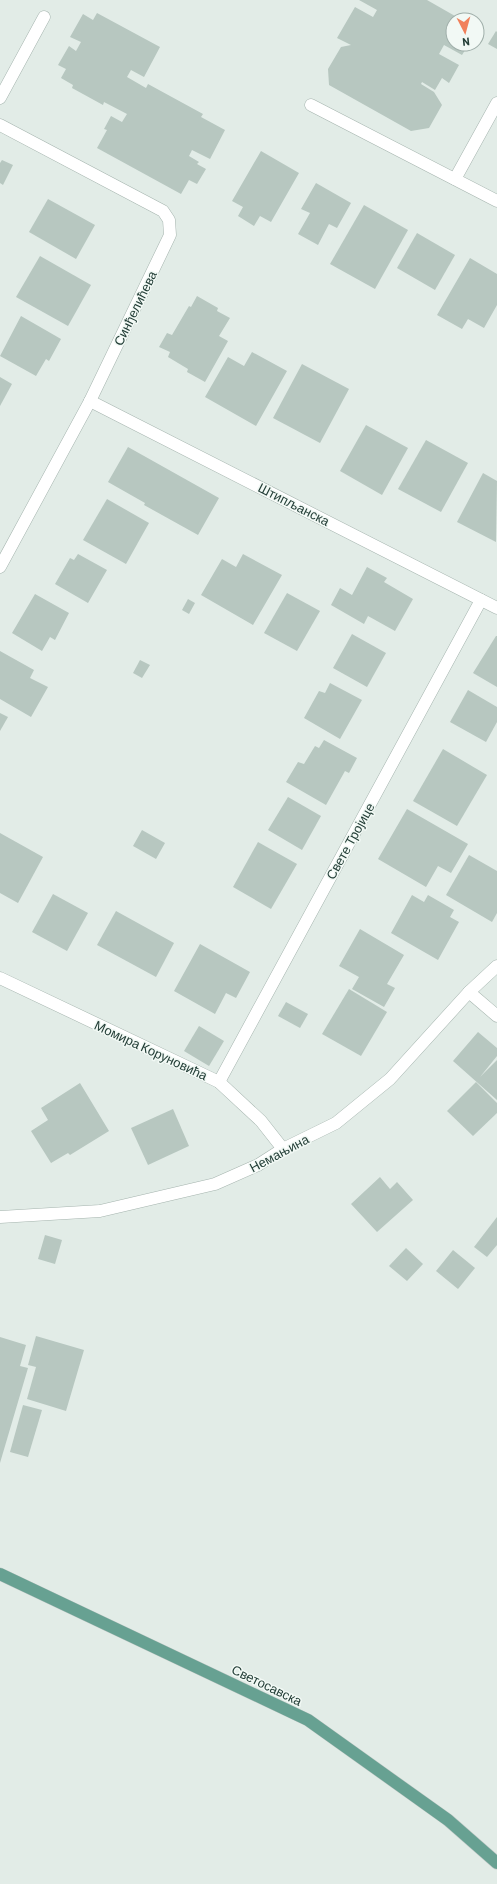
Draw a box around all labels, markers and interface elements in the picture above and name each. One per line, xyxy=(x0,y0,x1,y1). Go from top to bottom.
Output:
north arrow xyxy=(445,12,485,52)
text: N xyxy=(462,36,470,49)
street label: Синђелићева xyxy=(110,267,160,348)
street label: Штипљанска xyxy=(256,479,333,529)
street label: Свете Тројице xyxy=(322,800,378,882)
street label: Момира Коруновића xyxy=(92,1017,211,1084)
street label: Немањина xyxy=(247,1130,312,1175)
street label: Светосавска xyxy=(229,1661,305,1709)

